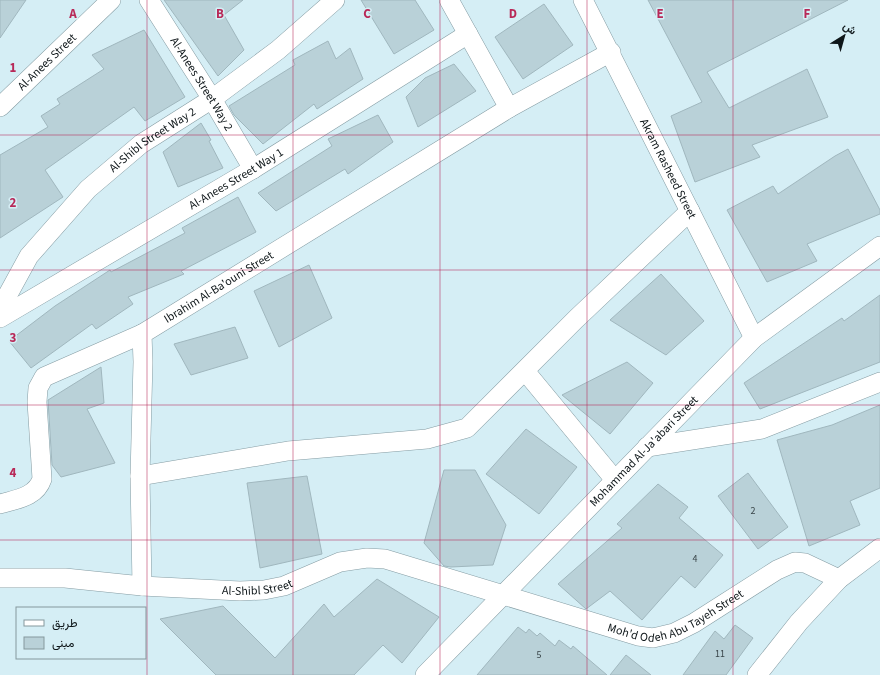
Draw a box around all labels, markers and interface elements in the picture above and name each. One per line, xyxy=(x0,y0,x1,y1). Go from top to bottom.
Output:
text: A xyxy=(68,5,77,23)
text: B xyxy=(216,5,224,23)
text: C xyxy=(363,5,371,23)
text: D xyxy=(509,5,517,23)
text: E xyxy=(656,5,664,23)
text: F xyxy=(804,5,811,23)
north arrow xyxy=(824,16,864,56)
text: ش xyxy=(840,18,860,38)
street label: Al-Anees Street xyxy=(14,29,80,94)
street label: Al-Anees Street Way 2 xyxy=(166,34,237,134)
text: 1 xyxy=(10,59,17,77)
street label: Al-Shibl Street Way 2 xyxy=(105,103,199,176)
street label: Akram Rasheed Street xyxy=(636,116,701,222)
street label: Al-Anees Street Way 1 xyxy=(185,144,286,214)
text: 2 xyxy=(10,194,17,212)
street label: Ibrahim Al-Ba'ouni Street xyxy=(161,247,277,327)
text: 3 xyxy=(10,329,17,347)
street label: Mohammad Al-Ja'abari Street xyxy=(586,392,702,510)
text: 4 xyxy=(10,464,17,482)
house number: 2 xyxy=(751,504,756,518)
house number: 4 xyxy=(693,552,698,566)
street label: Al-Shibl Street xyxy=(221,575,295,600)
street label: Moh'd Odeh Abu Tayeh Street xyxy=(606,585,747,647)
legend xyxy=(16,607,146,659)
text: طريق xyxy=(52,615,78,632)
text: مبنى xyxy=(52,635,74,652)
house number: 11 xyxy=(715,647,725,661)
house number: 5 xyxy=(537,648,542,662)

